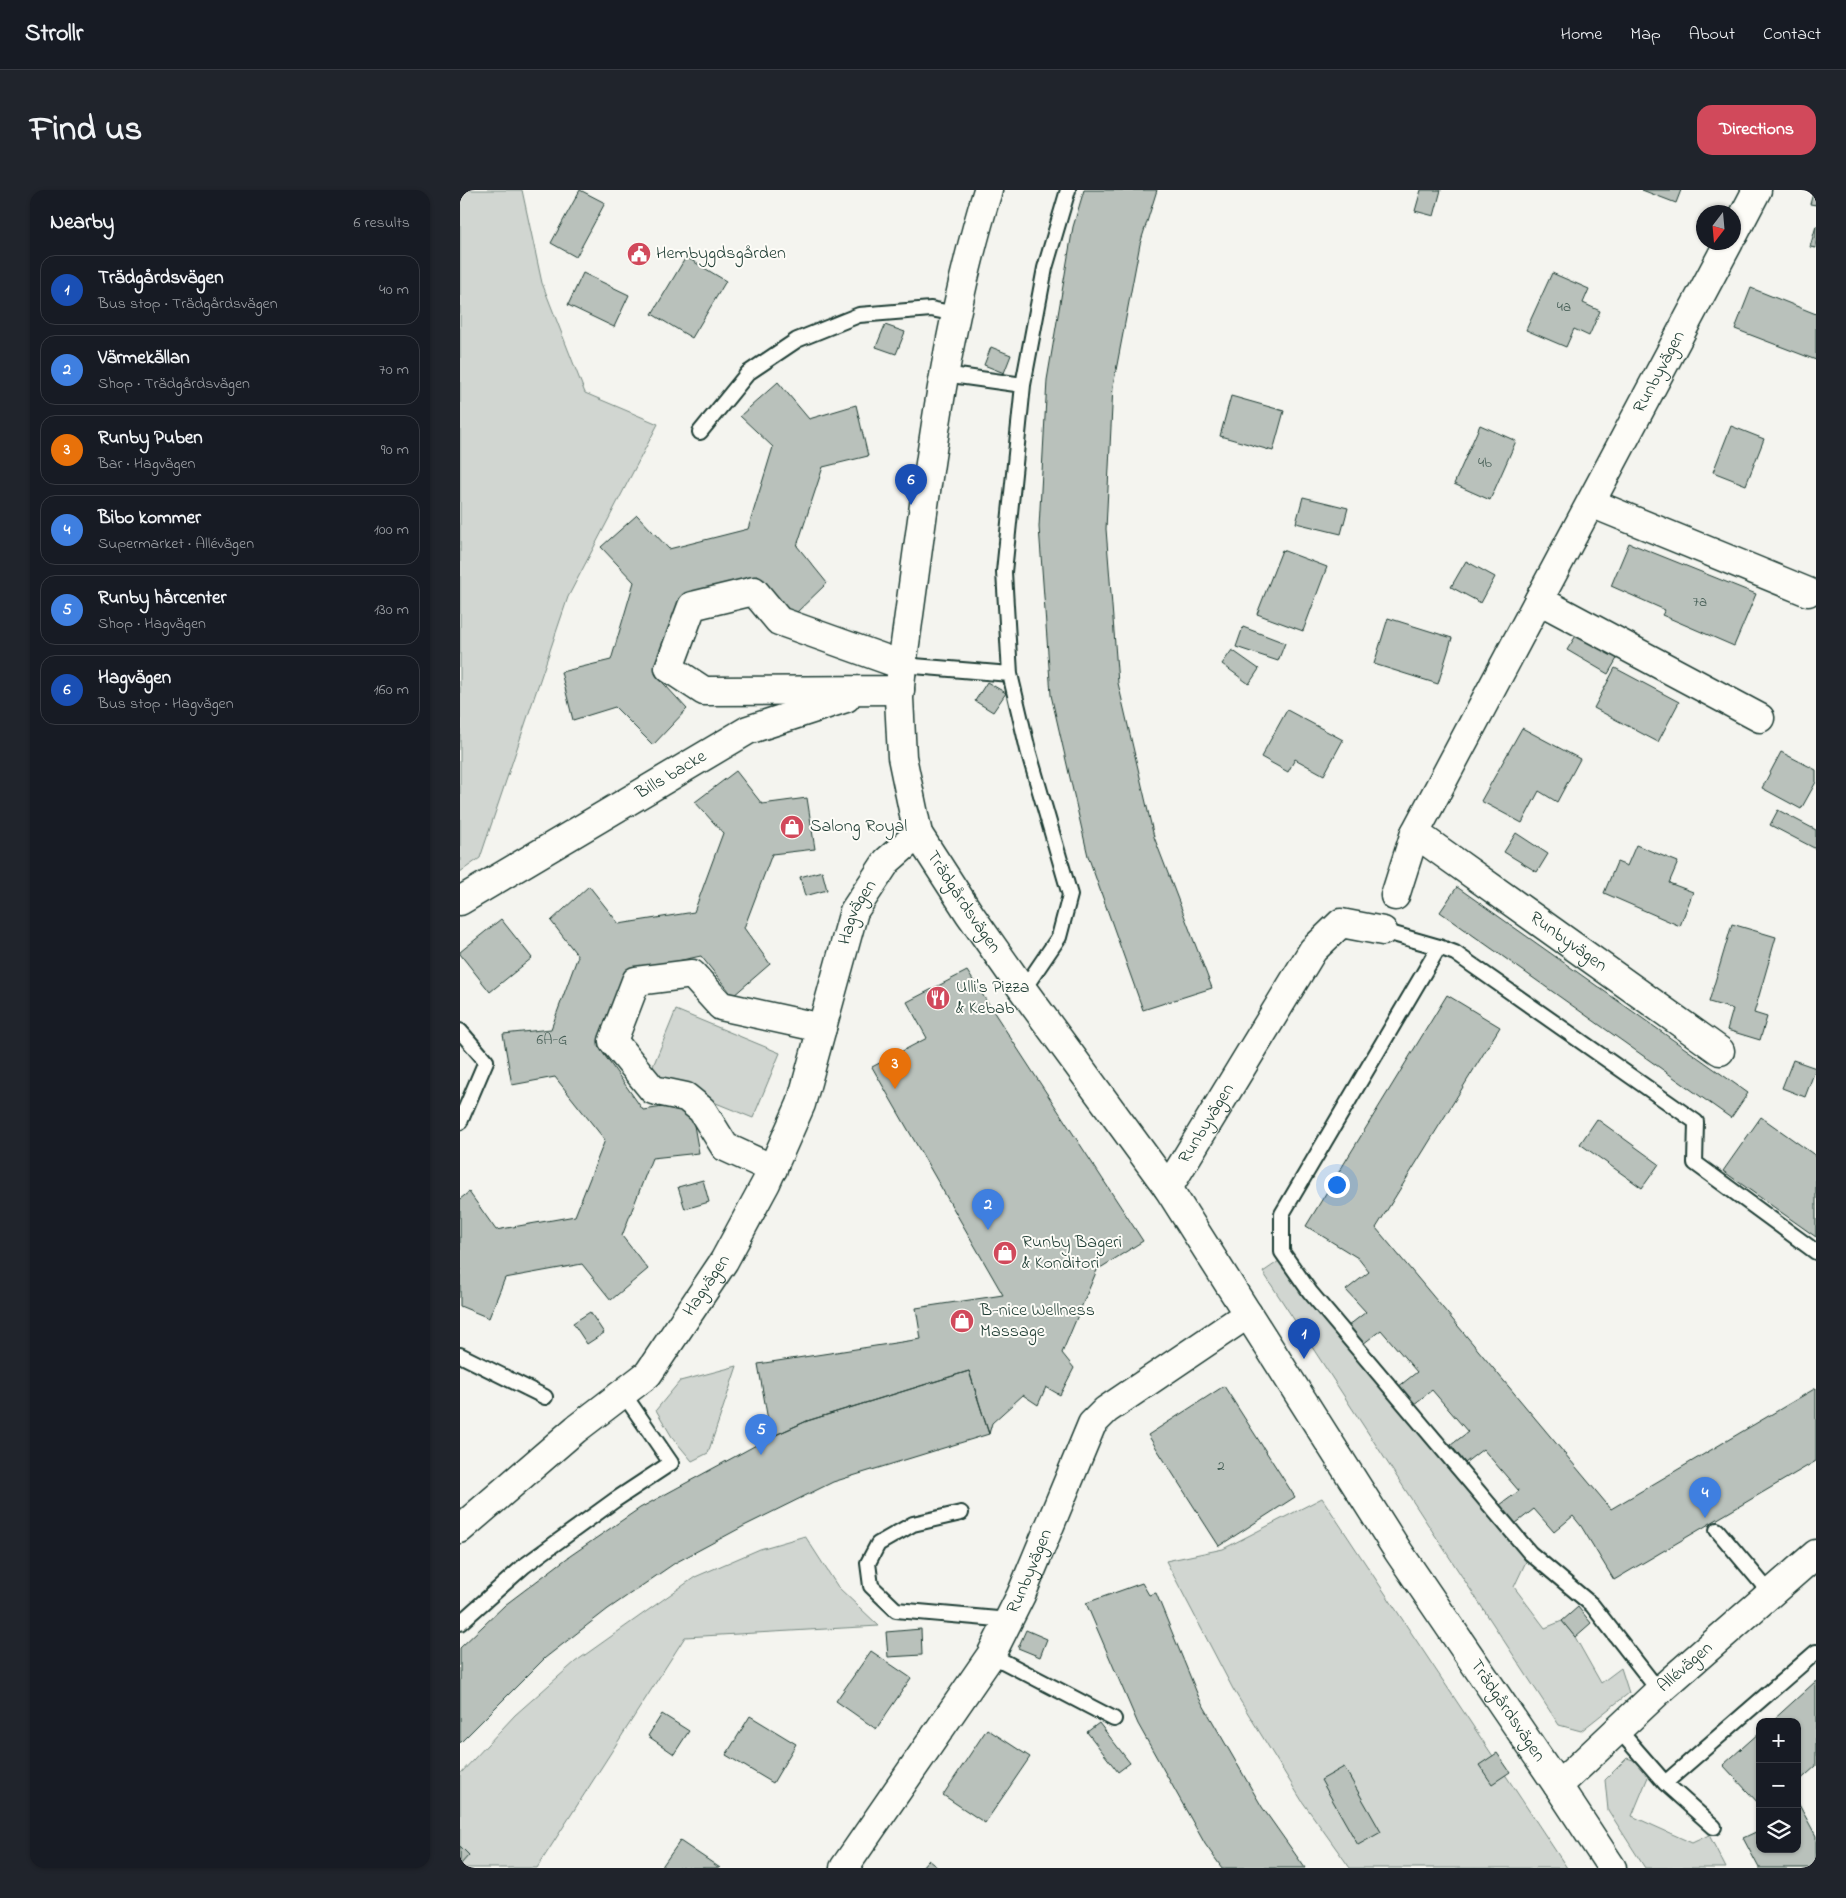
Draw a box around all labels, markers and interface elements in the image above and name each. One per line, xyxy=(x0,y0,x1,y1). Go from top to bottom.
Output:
text: Strollr xyxy=(25,17,83,52)
text: Home xyxy=(1561,22,1602,48)
text: Map xyxy=(1630,22,1661,48)
text: About xyxy=(1689,22,1735,48)
text: Contact xyxy=(1763,22,1821,48)
text: Find us xyxy=(30,105,142,156)
button: Directions xyxy=(1697,105,1816,155)
north arrow xyxy=(1696,205,1741,250)
text: Nearby xyxy=(50,208,114,238)
text: 6 results xyxy=(353,211,410,235)
public building icon: Hembygdsgården xyxy=(626,241,652,267)
place label: Hembygdsgården xyxy=(656,241,786,268)
text: Trädgårdsvägen xyxy=(98,265,224,292)
text: 1 xyxy=(64,278,70,302)
text: 40 m xyxy=(379,278,409,302)
text: Bus stop · Trädgårdsvägen xyxy=(98,292,278,316)
house number: 4a xyxy=(1557,296,1571,318)
street label: Runbyvägen xyxy=(1627,326,1692,418)
text: Värmekällan xyxy=(98,345,190,372)
text: 2 xyxy=(63,358,71,382)
text: 70 m xyxy=(379,358,409,382)
text: Shop · Trädgårdsvägen xyxy=(98,372,250,396)
text: Runby Puben xyxy=(98,425,203,452)
text: 3 xyxy=(64,438,70,462)
text: 90 m xyxy=(381,438,409,462)
text: Bar · Hagvägen xyxy=(98,452,195,476)
house number: 4b xyxy=(1478,452,1492,474)
pin: 6 xyxy=(895,464,927,505)
text: Bibo kommer xyxy=(98,505,201,532)
text: 4 xyxy=(64,518,70,542)
text: 100 m xyxy=(374,518,409,542)
text: Supermarket · Allévägen xyxy=(98,532,254,556)
text: Runby hårcenter xyxy=(98,585,226,612)
house number: 7a xyxy=(1693,591,1707,613)
text: 5 xyxy=(62,598,72,622)
text: 130 m xyxy=(374,598,409,622)
text: Shop · Hagvägen xyxy=(98,612,206,636)
text: Hagvägen xyxy=(98,665,171,692)
text: 6 xyxy=(63,678,71,702)
text: 160 m xyxy=(374,678,409,702)
text: Bus stop · Hagvägen xyxy=(98,692,234,716)
street label: Bills backe xyxy=(630,744,713,807)
shop icon: Salong Royal xyxy=(779,814,805,840)
place label: Salong Royal xyxy=(810,814,907,841)
street label: Trädgårdsvägen xyxy=(919,846,1007,959)
street label: Hagvägen xyxy=(832,875,884,948)
street label: Runbyvägen xyxy=(1524,906,1612,979)
place label: Ulli's Pizza & Kebab xyxy=(956,975,1030,1022)
restaurant icon: Ulli's Pizza & Kebab xyxy=(925,985,951,1011)
house number: 6A-G xyxy=(537,1029,567,1051)
pin: 3 xyxy=(879,1048,911,1089)
street label: Runbyvägen xyxy=(1173,1079,1242,1169)
your location xyxy=(1324,1172,1350,1198)
pin: 2 xyxy=(972,1189,1004,1230)
place label: Runby Bageri & Konditori xyxy=(1022,1230,1122,1277)
shop icon: Runby Bageri & Konditori xyxy=(992,1240,1018,1266)
street label: Hagvägen xyxy=(677,1251,738,1322)
place label: B-nice Wellness Massage xyxy=(979,1298,1095,1346)
shop icon: B-nice Wellness Massage xyxy=(949,1308,975,1334)
pin: 1 xyxy=(1288,1318,1320,1359)
pin: 5 xyxy=(745,1414,777,1455)
house number: 2 xyxy=(1217,1455,1225,1477)
pin: 4 xyxy=(1689,1477,1721,1518)
street label: Runbyvägen xyxy=(1001,1525,1060,1618)
street label: Allévägen xyxy=(1652,1636,1719,1699)
street label: Trädgårdsvägen xyxy=(1463,1655,1551,1768)
map controls xyxy=(1756,1718,1801,1853)
button: + xyxy=(1756,1718,1801,1763)
button: − xyxy=(1756,1763,1801,1808)
button: layers xyxy=(1756,1808,1801,1853)

